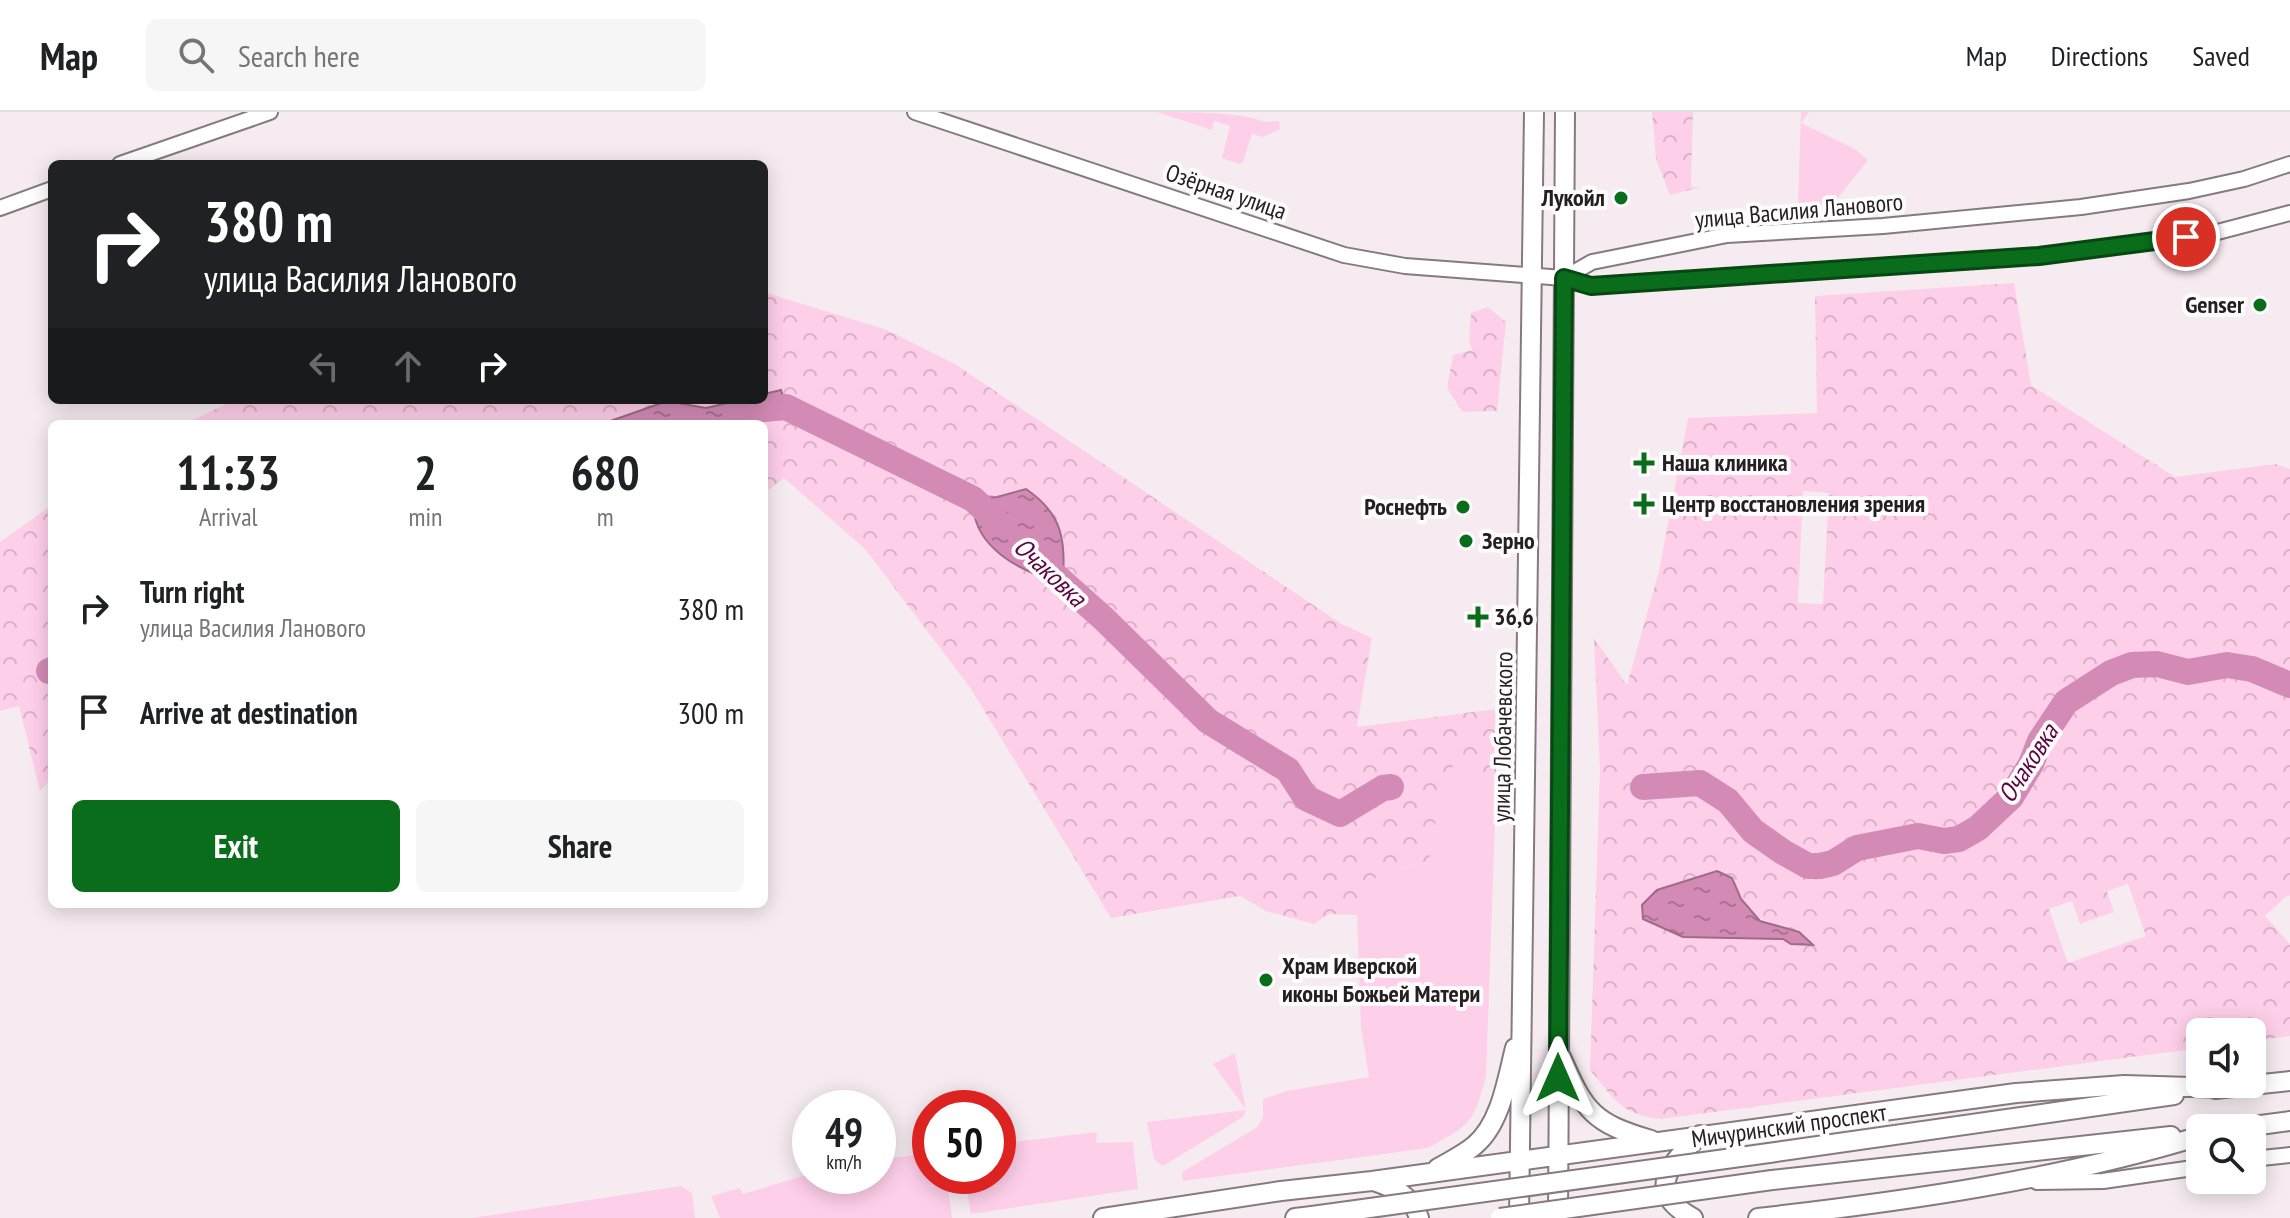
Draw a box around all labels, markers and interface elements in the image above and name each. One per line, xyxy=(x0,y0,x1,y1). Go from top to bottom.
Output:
search box xyxy=(146,19,706,91)
text: Map xyxy=(40,31,98,80)
icon: search xyxy=(174,33,218,77)
text: Search here xyxy=(238,36,360,75)
text: Map xyxy=(1966,37,2007,74)
text: Directions xyxy=(2051,37,2148,74)
text: Saved xyxy=(2192,37,2250,74)
street label: Озёрная улица xyxy=(1162,156,1291,227)
place label: Лукойл xyxy=(1541,182,1605,213)
text: 380 m xyxy=(204,185,333,257)
street label: улица Василия Ланового xyxy=(1694,186,1904,235)
marker: Лукойл xyxy=(1612,189,1630,207)
icon: right xyxy=(72,192,176,296)
pin xyxy=(2152,203,2220,271)
icon: arrive xyxy=(2164,215,2208,259)
text: улица Василия Ланового xyxy=(204,255,517,302)
place label: Genser xyxy=(2185,289,2245,320)
marker: Genser xyxy=(2251,296,2269,314)
icon: left xyxy=(302,344,346,388)
icon: ahead xyxy=(386,344,430,388)
icon: right xyxy=(470,344,514,388)
text: 11:33 xyxy=(176,441,280,503)
text: 2 xyxy=(414,441,437,503)
text: 680 xyxy=(571,441,640,503)
place label: Наша клиника xyxy=(1662,447,1788,478)
marker: Наша клиника xyxy=(1633,452,1655,474)
place label: Центр восстановления зрения xyxy=(1662,488,1925,519)
place label: Роснефть xyxy=(1364,491,1447,522)
marker: Центр восстановления зрения xyxy=(1633,493,1655,515)
marker: Роснефть xyxy=(1454,498,1472,516)
text: Arrival xyxy=(199,500,258,533)
text: min xyxy=(408,500,442,533)
text: m xyxy=(597,500,614,533)
place label: Зерно xyxy=(1482,525,1535,556)
water label: Очаковка xyxy=(1007,530,1095,614)
marker: Зерно xyxy=(1457,532,1475,550)
text: Turn right xyxy=(140,572,244,611)
icon: right xyxy=(72,586,116,630)
text: 380 m xyxy=(678,589,744,628)
place label: 36,6 xyxy=(1494,601,1534,632)
marker: 36,6 xyxy=(1469,608,1487,626)
text: улица Василия Ланового xyxy=(140,611,366,644)
street label: улица Лобачевского xyxy=(1486,651,1519,823)
icon: arrive xyxy=(72,690,116,734)
text: Arrive at destination xyxy=(140,693,358,732)
text: 300 m xyxy=(678,693,744,732)
water label: Очаковка xyxy=(1990,716,2066,808)
button: Exit xyxy=(72,800,400,892)
button: Share xyxy=(416,800,744,892)
place label: Храм Иверской иконы Божьей Матери xyxy=(1282,950,1480,1009)
marker: Храм Иверской иконы Божьей Матери xyxy=(1257,971,1275,989)
map controls xyxy=(2186,1018,2266,1194)
button: sound xyxy=(2186,1018,2266,1098)
position arrow xyxy=(1516,1036,1600,1120)
speed limit sign: 50 xyxy=(912,1090,1016,1194)
street label: Мичуринский проспект xyxy=(1689,1096,1889,1155)
text: 49 xyxy=(825,1106,863,1158)
button: search xyxy=(2186,1114,2266,1194)
text: km/h xyxy=(826,1149,862,1175)

